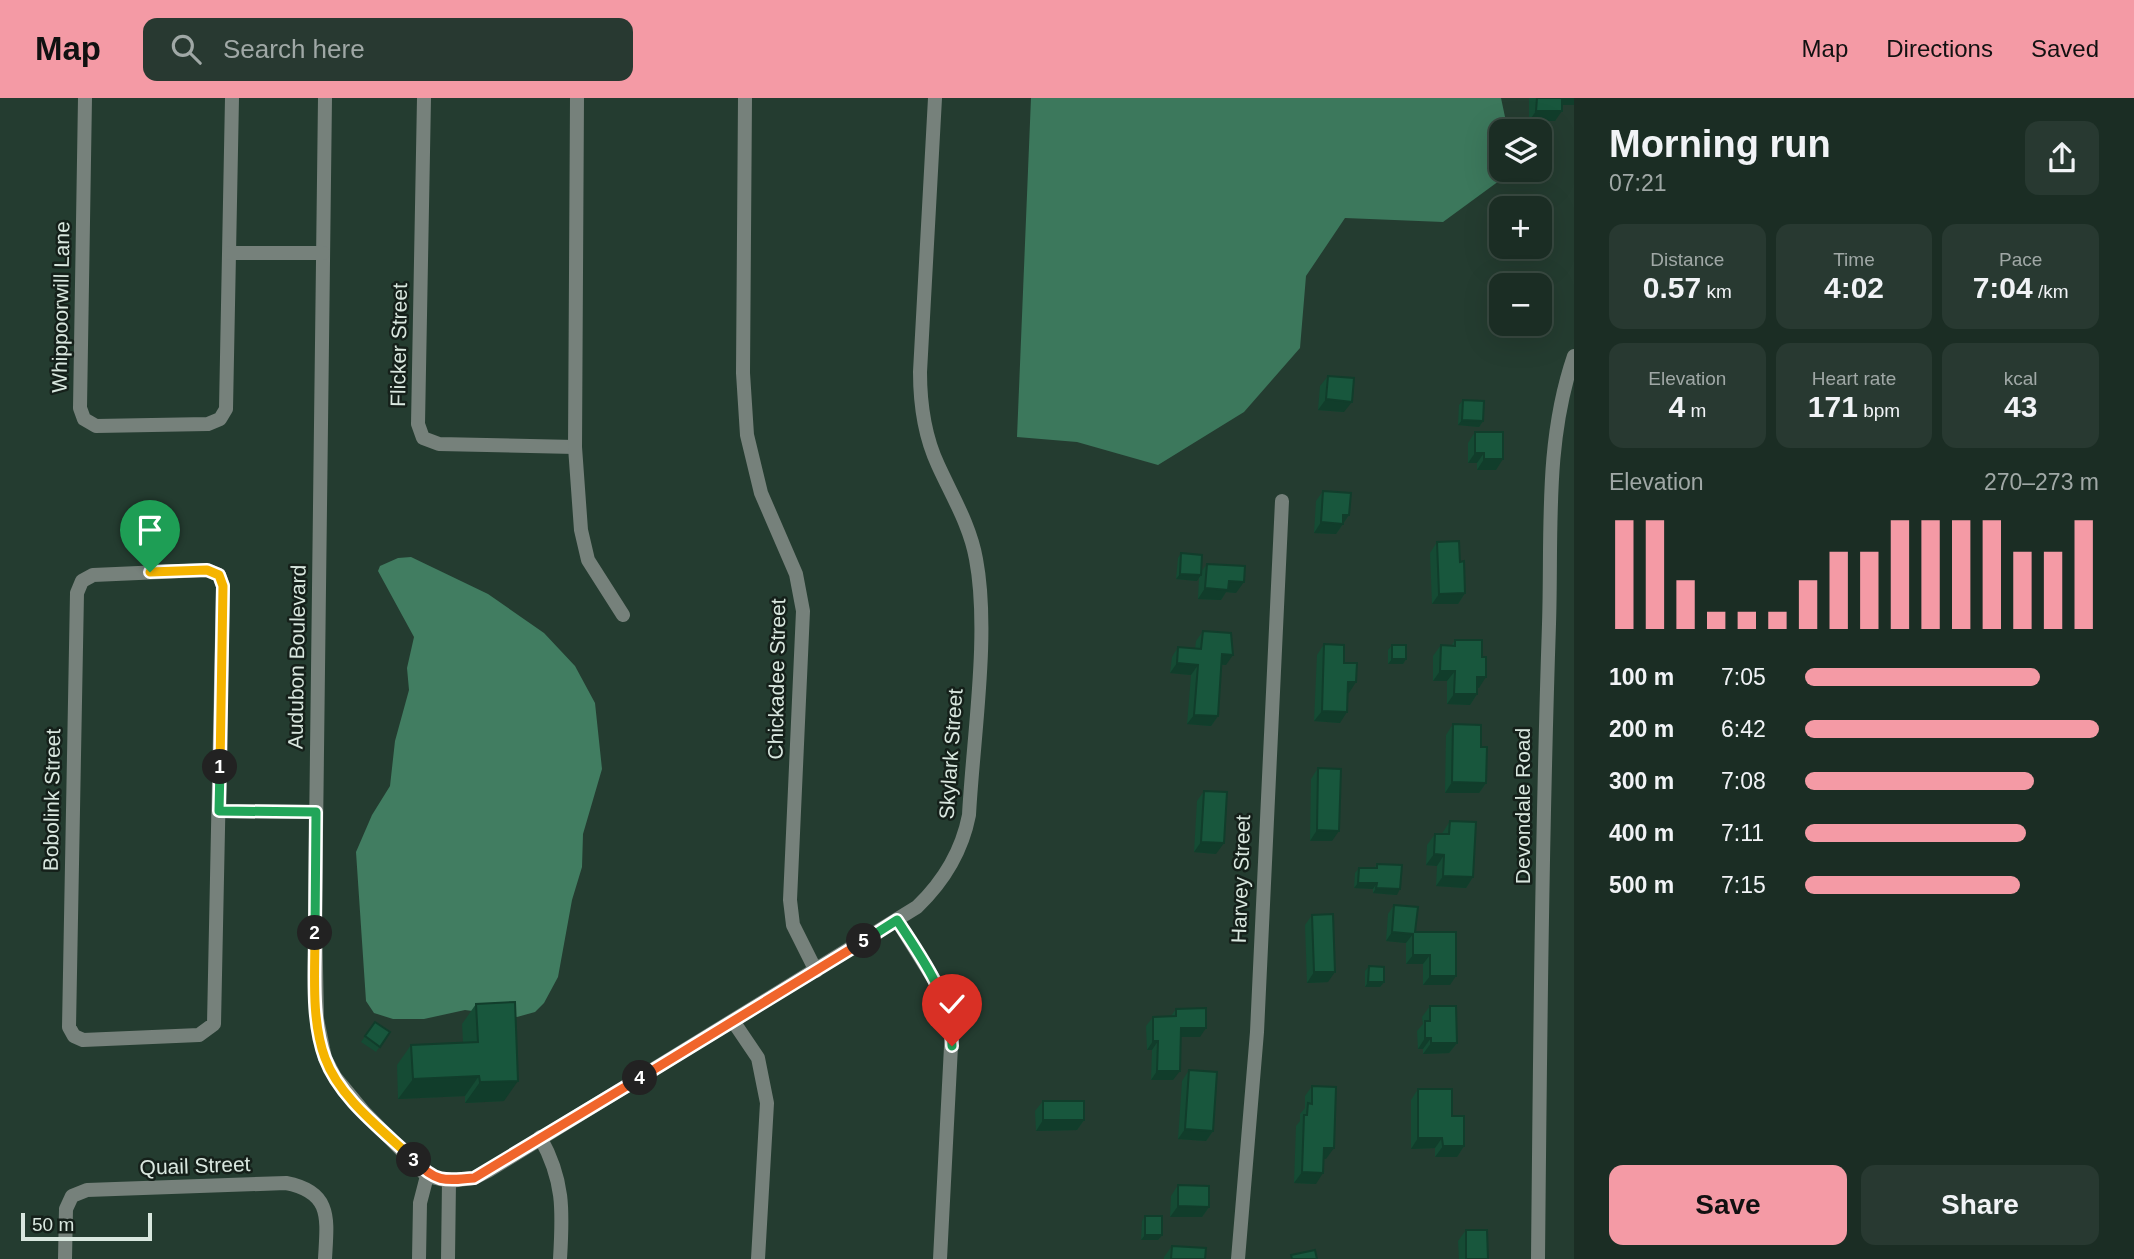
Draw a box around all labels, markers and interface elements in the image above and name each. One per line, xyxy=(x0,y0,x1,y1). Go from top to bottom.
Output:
search box xyxy=(143,18,633,81)
text: Map xyxy=(35,30,101,67)
icon: search xyxy=(167,30,205,68)
text: Search here xyxy=(223,34,365,64)
text: Map xyxy=(1802,35,1848,62)
text: Directions xyxy=(1886,35,1993,62)
text: Saved xyxy=(2031,35,2099,62)
map controls xyxy=(1489,119,1552,336)
button: layers xyxy=(1489,119,1552,182)
button: share xyxy=(2025,121,2099,195)
text: Morning run xyxy=(1609,123,1831,165)
text: 07:21 xyxy=(1609,170,1667,196)
button: + xyxy=(1489,196,1552,259)
street label: Whippoorwill Lane xyxy=(48,221,73,393)
text: Distance xyxy=(1650,249,1724,270)
text: Time xyxy=(1833,249,1875,270)
text: Pace xyxy=(1999,249,2042,270)
text: 0.57 xyxy=(1643,271,1701,304)
text: 4:02 xyxy=(1824,271,1884,304)
text: 7:04 xyxy=(1973,271,2033,304)
button: − xyxy=(1489,273,1552,336)
text: km xyxy=(1701,281,1732,302)
text: /km xyxy=(2033,281,2069,302)
street label: Flicker Street xyxy=(386,283,411,407)
text: Elevation xyxy=(1648,368,1726,389)
text: Heart rate xyxy=(1812,368,1896,389)
text: kcal xyxy=(2004,368,2038,389)
text: 4 xyxy=(1668,390,1685,423)
text: 171 xyxy=(1808,390,1858,423)
text: 43 xyxy=(2004,390,2037,423)
text: m xyxy=(1685,400,1706,421)
text: bpm xyxy=(1858,400,1900,421)
text: Elevation xyxy=(1609,469,1704,495)
text: 270–273 m xyxy=(1984,469,2099,495)
pin xyxy=(120,500,180,572)
icon: arrive xyxy=(131,511,169,549)
street label: Audubon Boulevard xyxy=(283,565,310,749)
street label: Chickadee Street xyxy=(764,598,789,760)
text: 100 m xyxy=(1609,664,1674,690)
text: 7:05 xyxy=(1721,664,1766,690)
street label: Skylark Street xyxy=(934,688,967,820)
text: 200 m xyxy=(1609,716,1674,742)
text: 6:42 xyxy=(1721,716,1766,742)
street label: Bobolink Street xyxy=(39,728,64,871)
street label: Devondale Road xyxy=(1511,728,1534,884)
pin: 1 xyxy=(202,750,238,784)
text: 1 xyxy=(214,756,225,777)
text: 300 m xyxy=(1609,768,1674,794)
text: 7:08 xyxy=(1721,768,1766,794)
street label: Harvey Street xyxy=(1227,814,1254,944)
text: 400 m xyxy=(1609,820,1674,846)
text: 7:11 xyxy=(1721,820,1764,846)
text: 500 m xyxy=(1609,872,1674,898)
text: 7:15 xyxy=(1721,872,1766,898)
pin: 2 xyxy=(298,916,332,950)
text: 2 xyxy=(309,922,320,943)
pin: 5 xyxy=(846,924,882,958)
text: 5 xyxy=(858,930,869,951)
pin xyxy=(922,974,982,1046)
icon: check xyxy=(933,985,971,1023)
pin: 4 xyxy=(622,1060,658,1096)
text: 4 xyxy=(634,1067,645,1088)
pin: 3 xyxy=(396,1142,432,1178)
text: 3 xyxy=(408,1149,419,1170)
street label: Quail Street xyxy=(139,1152,251,1179)
button: Save xyxy=(1609,1165,1847,1245)
button: Share xyxy=(1861,1165,2099,1245)
scale bar xyxy=(21,1210,152,1242)
text: 50 m xyxy=(32,1214,74,1235)

